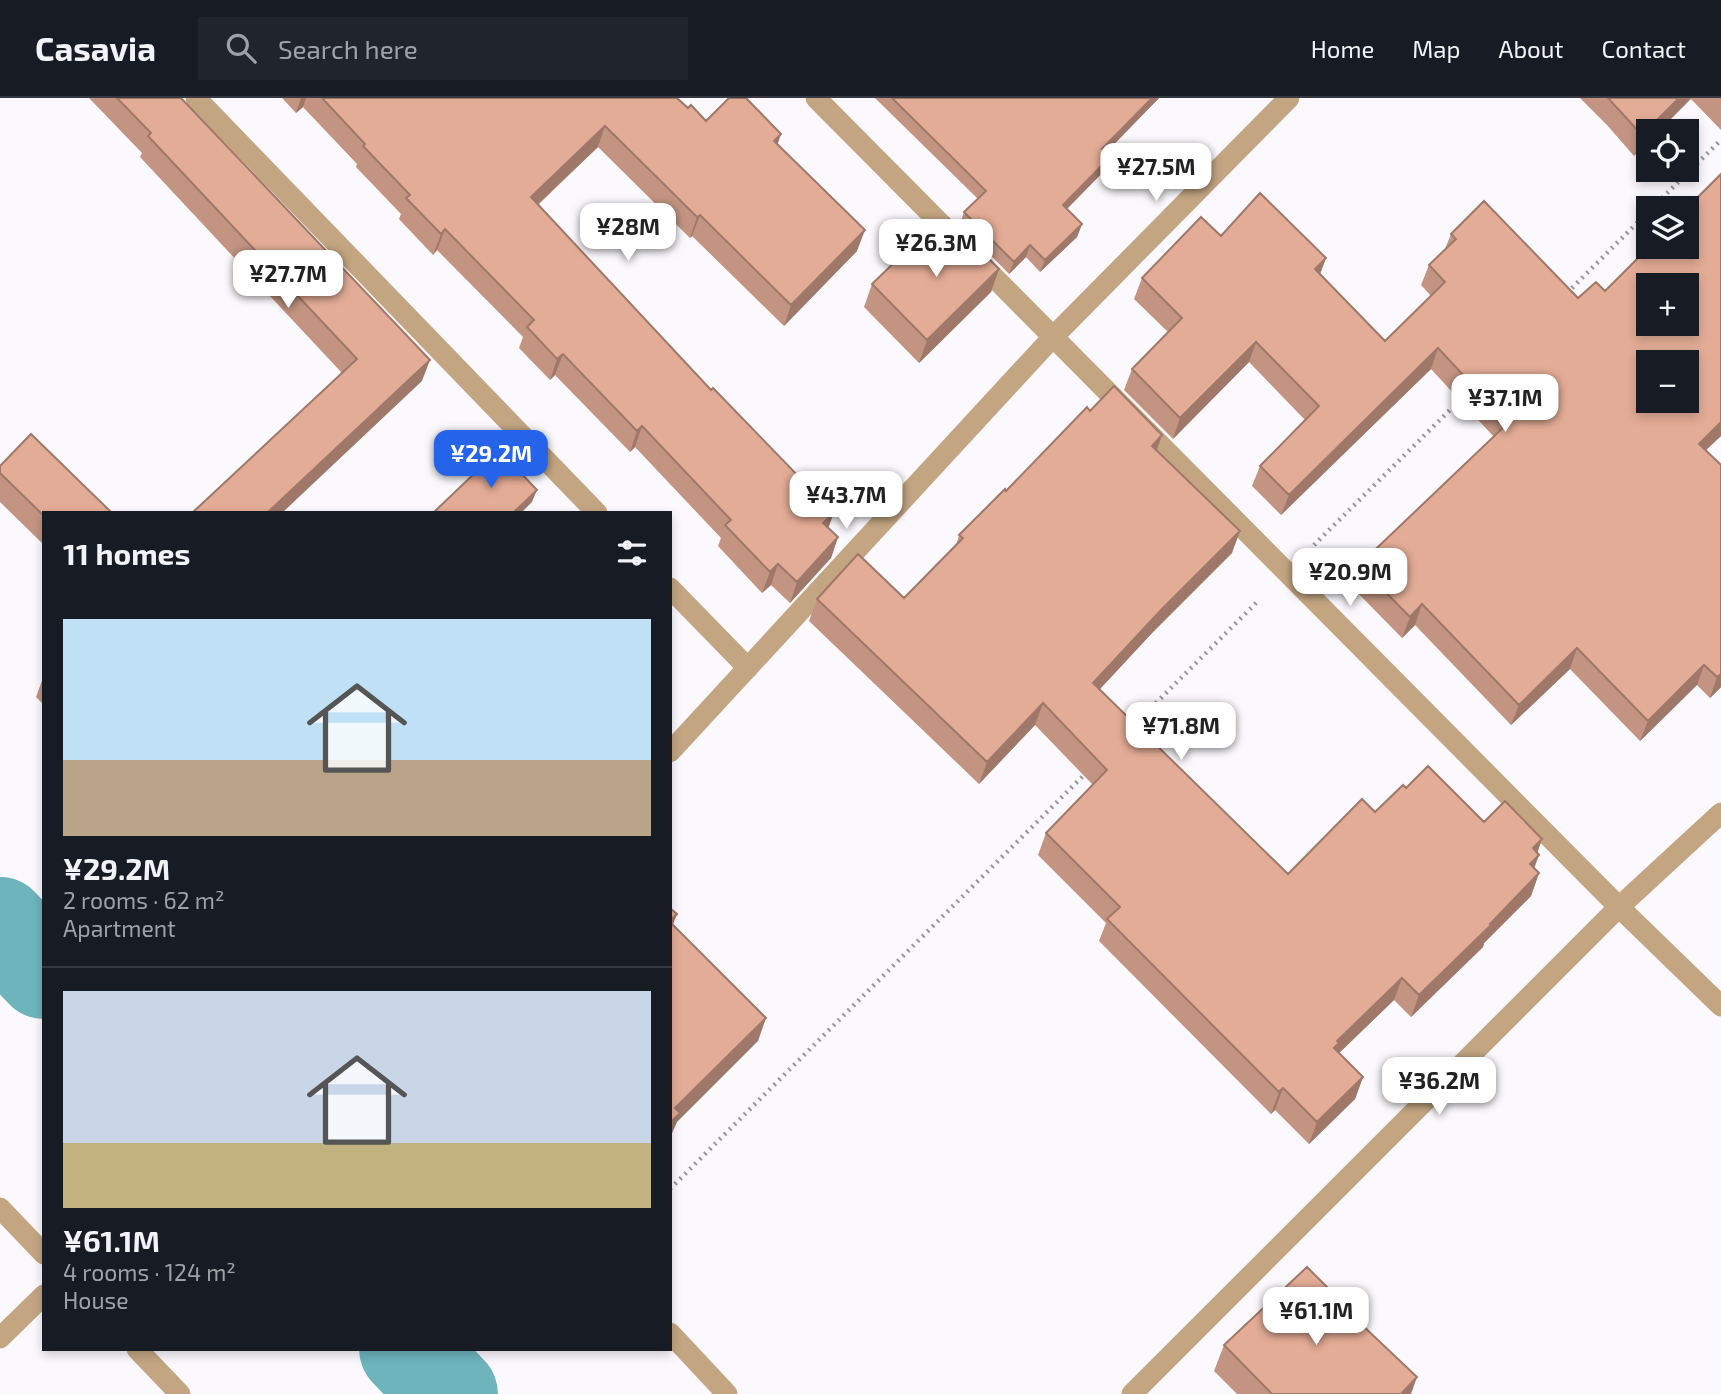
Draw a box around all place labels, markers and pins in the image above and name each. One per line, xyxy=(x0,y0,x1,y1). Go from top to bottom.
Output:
pin: ¥27.5M xyxy=(1099,144,1213,203)
pin: ¥28M xyxy=(587,204,669,263)
pin: ¥26.3M xyxy=(879,220,993,279)
pin: ¥27.7M xyxy=(231,250,345,310)
pin: ¥37.1M xyxy=(1448,374,1562,434)
pin: ¥29.2M xyxy=(434,430,548,490)
pin: ¥43.7M xyxy=(789,472,903,531)
pin: ¥20.9M xyxy=(1293,548,1407,608)
pin: ¥71.8M xyxy=(1124,702,1238,762)
pin: ¥36.2M xyxy=(1382,1058,1496,1117)
pin: ¥61.1M xyxy=(1259,1288,1373,1347)

